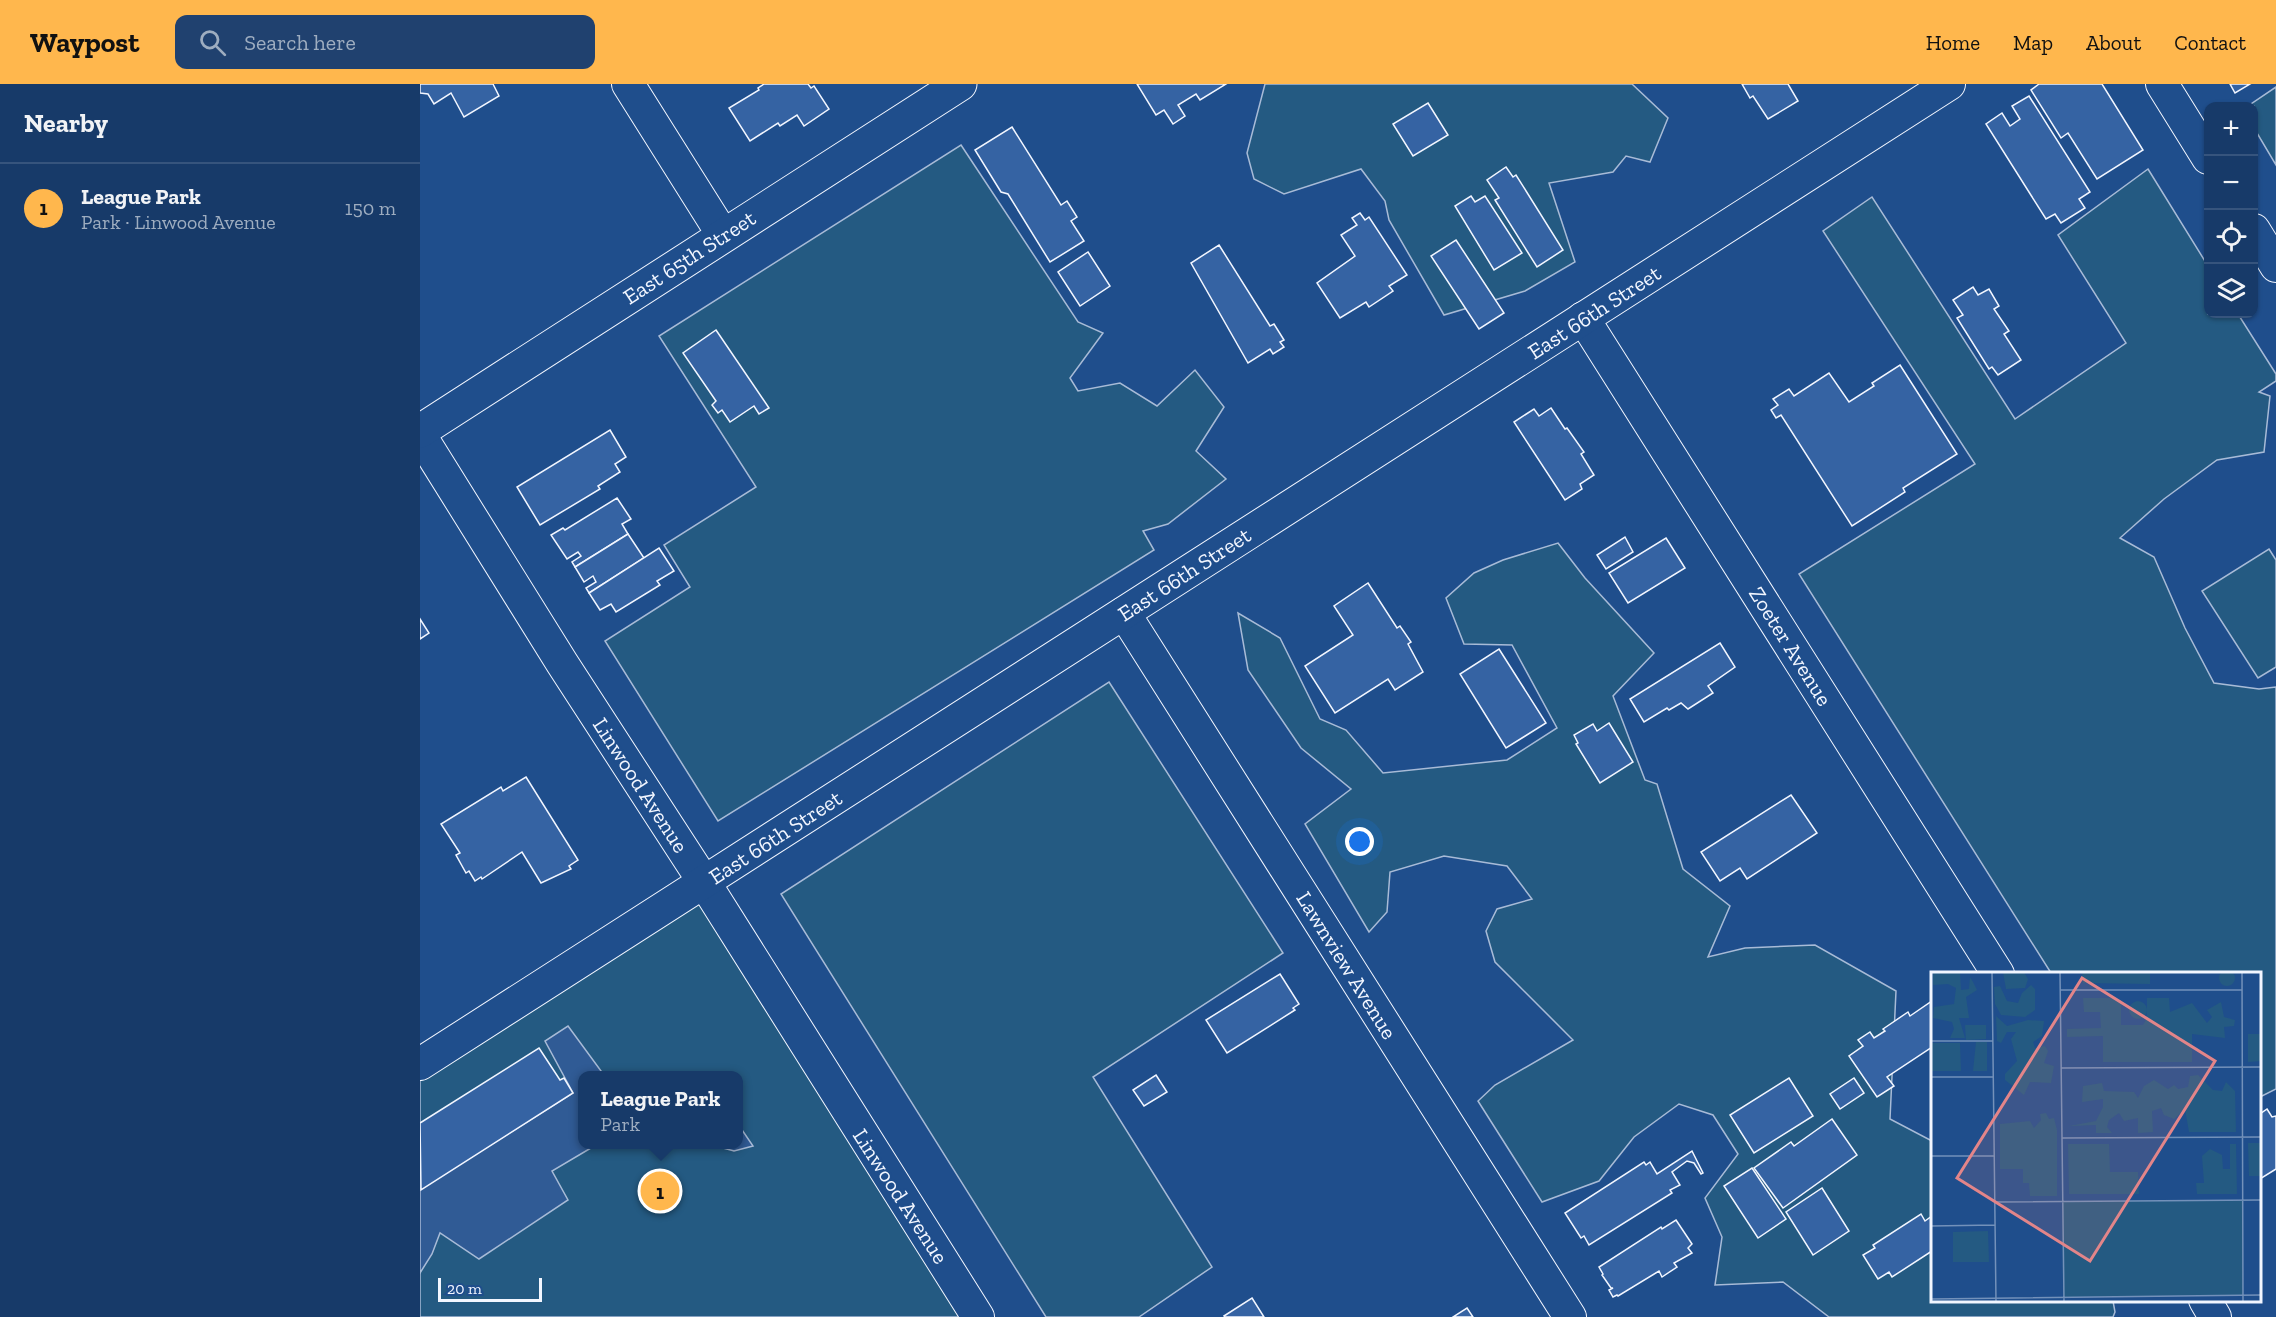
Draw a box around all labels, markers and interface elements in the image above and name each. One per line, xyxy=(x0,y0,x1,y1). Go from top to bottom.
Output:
search box xyxy=(175,15,595,69)
text: Waypost xyxy=(30,26,139,59)
icon: search xyxy=(196,26,229,59)
text: Search here xyxy=(244,29,356,56)
text: Home xyxy=(1926,30,1980,55)
text: Map xyxy=(2013,30,2053,55)
text: About xyxy=(2086,30,2141,55)
text: Contact xyxy=(2174,30,2246,55)
map controls xyxy=(2204,102,2258,318)
button: + xyxy=(2204,102,2258,156)
text: Nearby xyxy=(24,107,108,139)
button: − xyxy=(2204,156,2258,210)
text: League Park xyxy=(81,183,201,210)
text: 1 xyxy=(39,196,48,220)
text: 150 m xyxy=(345,196,396,220)
street label: East 65th Street xyxy=(618,204,761,310)
text: Park · Linwood Avenue xyxy=(81,210,276,234)
button: locate xyxy=(2204,210,2258,264)
street label: East 66th Street xyxy=(1523,259,1666,365)
button: layers xyxy=(2204,264,2258,318)
street label: East 66th Street xyxy=(1113,521,1256,627)
street label: Zoeter Avenue xyxy=(1743,582,1838,711)
street label: Linwood Avenue xyxy=(587,713,694,858)
street label: East 66th Street xyxy=(704,784,847,890)
your location xyxy=(1345,827,1374,856)
street label: Lawnview Avenue xyxy=(1290,886,1403,1044)
inset map xyxy=(1931,972,2261,1302)
popup xyxy=(578,1071,743,1149)
text: League Park xyxy=(600,1085,721,1112)
text: Park xyxy=(600,1112,640,1136)
street label: Linwood Avenue xyxy=(847,1124,954,1269)
pin: 1 xyxy=(640,1168,680,1214)
scale bar xyxy=(438,1275,542,1302)
text: 20 m xyxy=(447,1279,482,1298)

